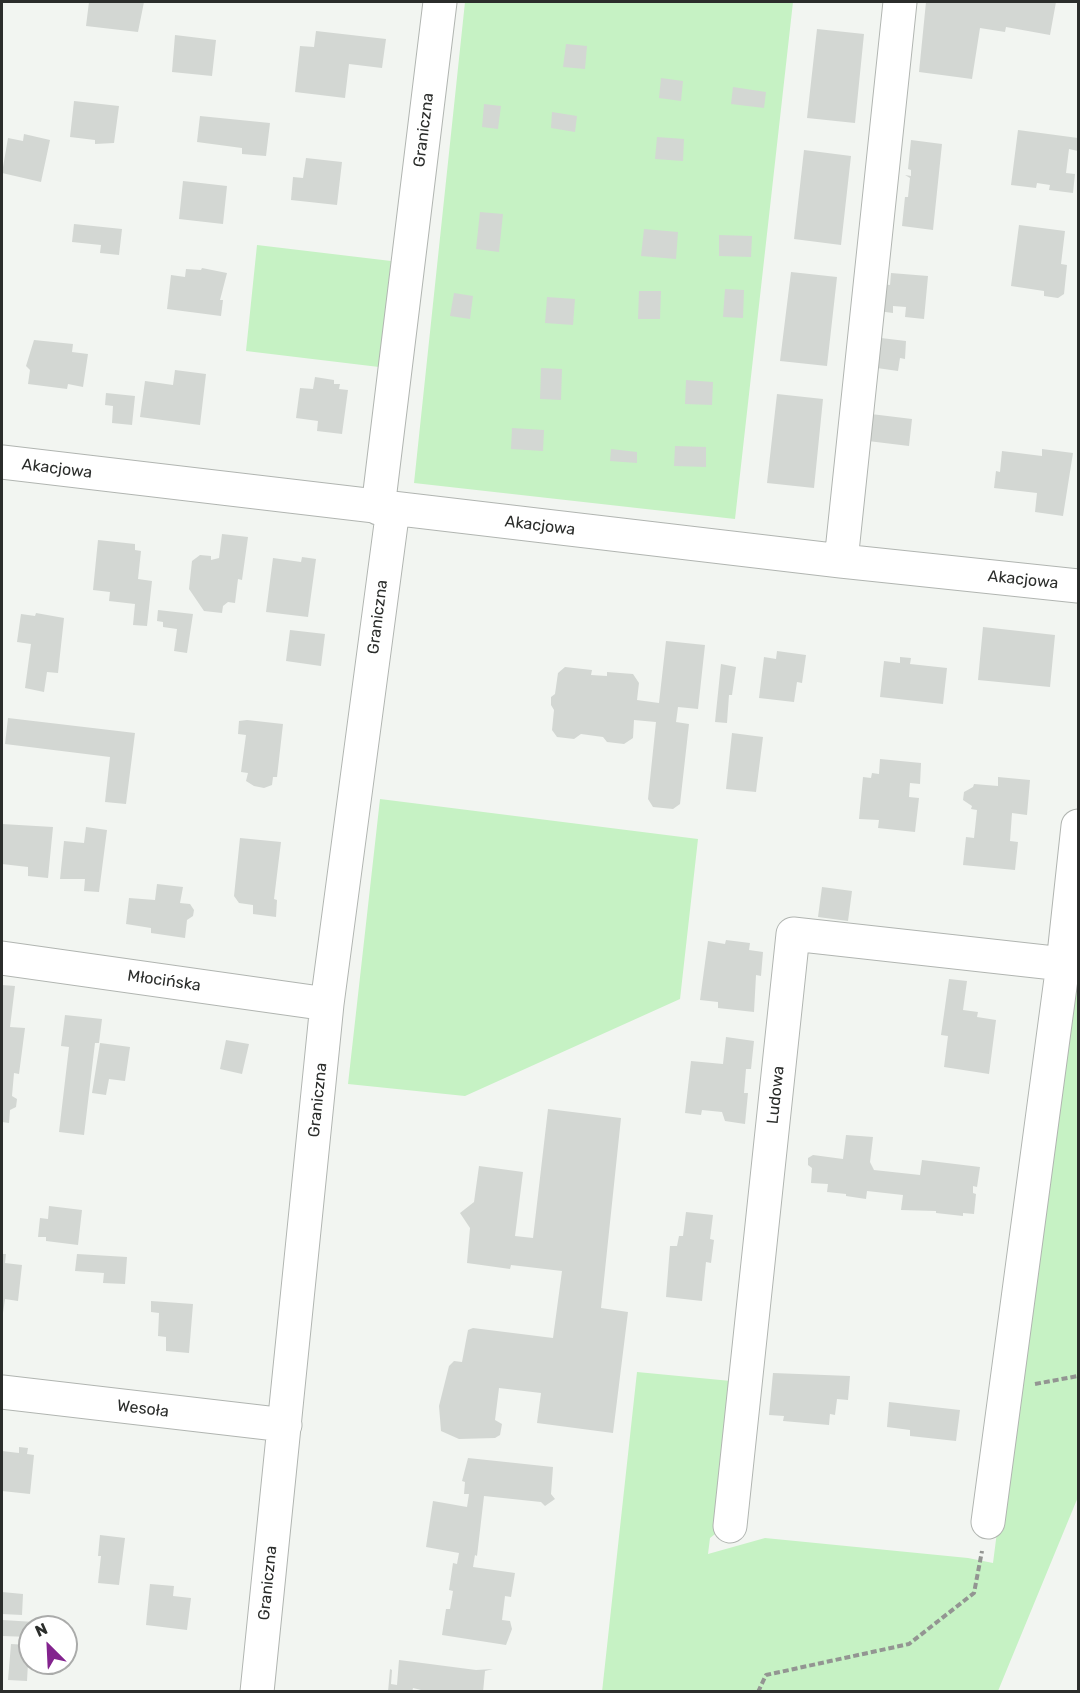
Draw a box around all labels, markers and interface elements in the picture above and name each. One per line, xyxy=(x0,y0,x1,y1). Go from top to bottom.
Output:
street label: Graniczna xyxy=(410,92,438,168)
street label: Akacjowa xyxy=(21,455,93,483)
street label: Akacjowa xyxy=(504,512,576,540)
street label: Akacjowa xyxy=(987,567,1059,593)
street label: Graniczna xyxy=(364,579,392,655)
street label: Młocińska xyxy=(126,966,202,996)
street label: Graniczna xyxy=(305,1062,331,1138)
street label: Ludowa xyxy=(763,1065,789,1125)
street label: Wesoła xyxy=(116,1396,170,1422)
street label: Graniczna xyxy=(255,1545,281,1621)
north arrow xyxy=(18,1615,78,1675)
text: N xyxy=(32,1619,50,1641)

